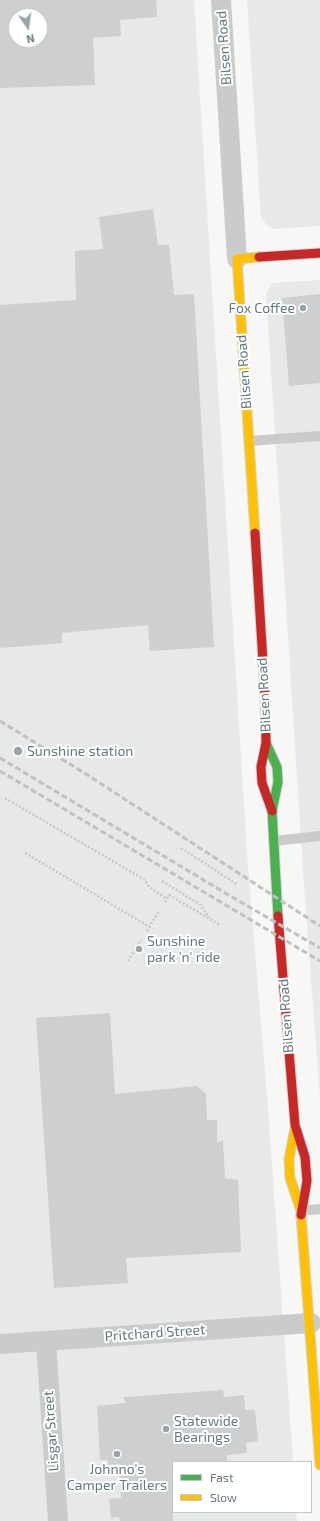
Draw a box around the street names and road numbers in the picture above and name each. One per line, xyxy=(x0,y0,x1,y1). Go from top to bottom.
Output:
street label: Bilsen Road xyxy=(213,10,235,86)
street label: Bilsen Road xyxy=(233,334,255,410)
street label: Bilsen Road xyxy=(254,657,274,733)
street label: Bilsen Road xyxy=(275,978,297,1054)
street label: Pritchard Street xyxy=(104,1321,206,1345)
street label: Lisgar Street xyxy=(40,1390,62,1472)

